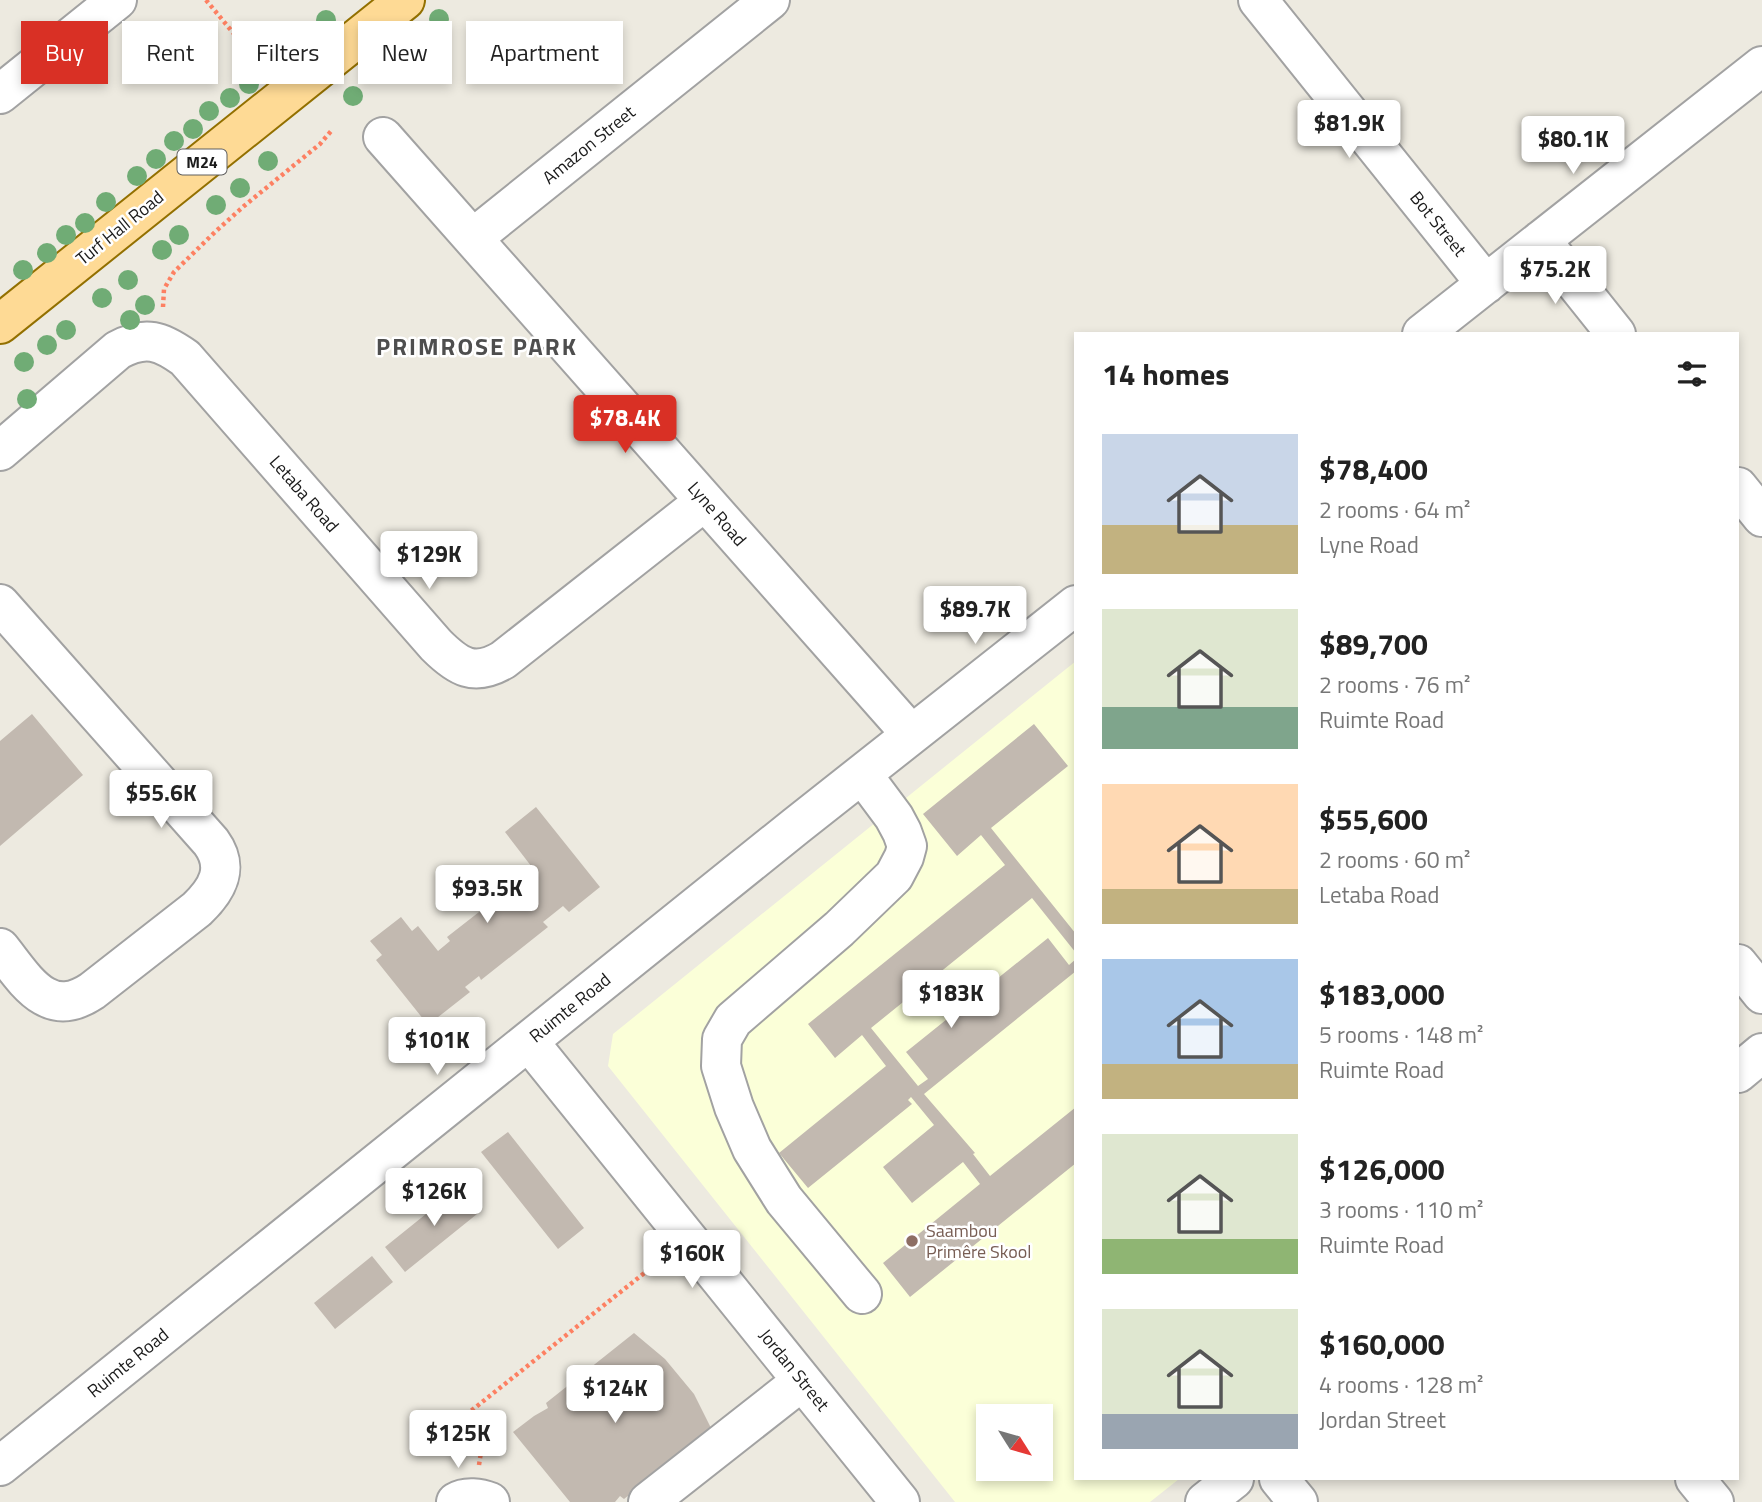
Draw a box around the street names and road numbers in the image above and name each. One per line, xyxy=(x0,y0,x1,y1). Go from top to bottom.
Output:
street label: Amazon Street xyxy=(536,98,641,190)
road number: M24 xyxy=(178,150,227,174)
street label: Turf Hall Road xyxy=(70,184,169,271)
street label: Bot Street xyxy=(1404,185,1474,263)
street label: Letaba Road xyxy=(263,449,346,538)
street label: Lyne Road xyxy=(682,475,753,552)
street label: Ruimte Road xyxy=(523,966,616,1049)
street label: Ruimte Road xyxy=(81,1321,174,1404)
street label: Jordan Street xyxy=(753,1323,837,1417)

